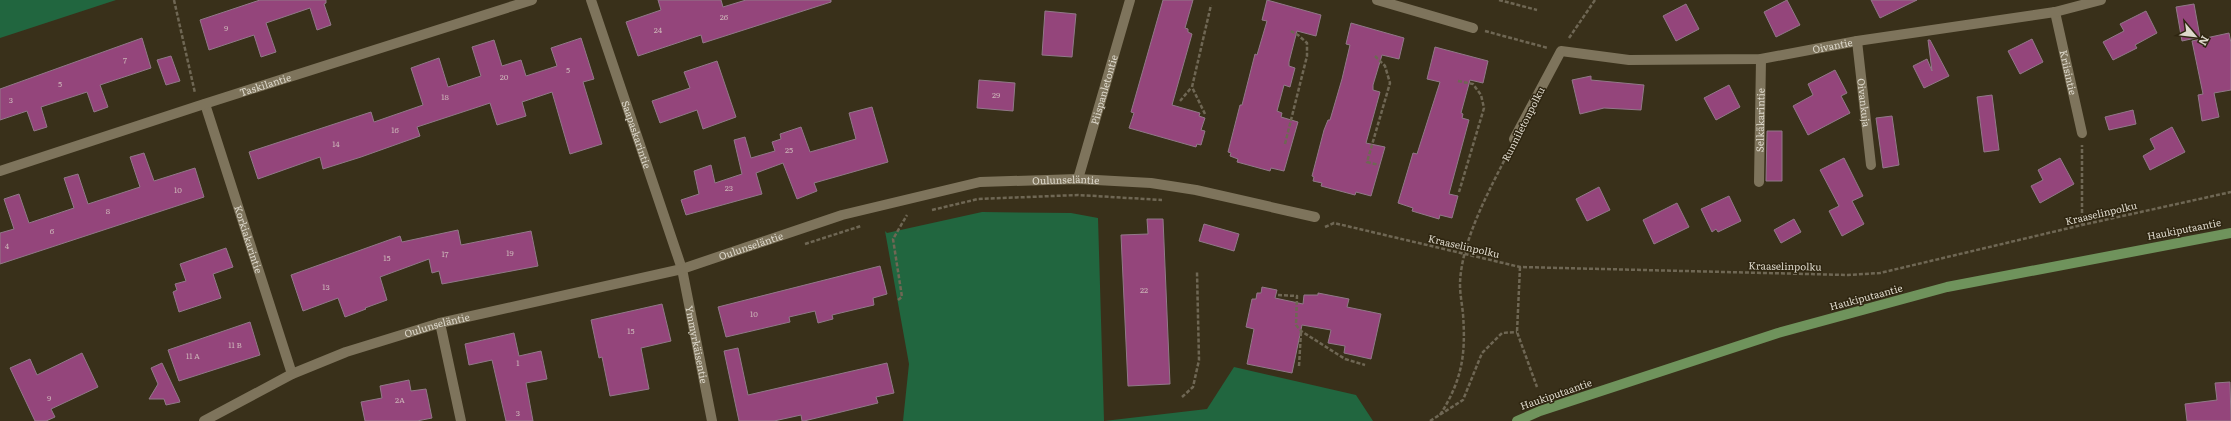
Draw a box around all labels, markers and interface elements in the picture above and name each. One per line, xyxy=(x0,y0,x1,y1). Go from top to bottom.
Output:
house number: 26 xyxy=(720,11,729,22)
north arrow xyxy=(2175,16,2215,56)
house number: 9 xyxy=(224,22,228,33)
house number: 24 xyxy=(654,24,663,35)
text: N xyxy=(2195,33,2214,49)
street label: Oivantie xyxy=(1811,34,1854,56)
street label: Kriisintie xyxy=(2057,48,2081,96)
street label: Piispanletontie xyxy=(1086,53,1121,126)
house number: 7 xyxy=(123,54,127,65)
house number: 5 xyxy=(566,64,570,75)
street label: Taskilantie xyxy=(237,69,293,99)
house number: 20 xyxy=(500,71,509,82)
street label: Oivankuja xyxy=(1854,77,1875,128)
house number: 5 xyxy=(58,78,62,89)
street label: Runniletonpolku xyxy=(1497,83,1548,164)
street label: Selkäkarintie xyxy=(1751,88,1768,152)
house number: 29 xyxy=(992,89,1000,100)
house number: 18 xyxy=(441,91,449,102)
house number: 3 xyxy=(9,94,13,105)
street label: Saapaskarintie xyxy=(619,98,655,170)
house number: 16 xyxy=(391,124,399,135)
house number: 14 xyxy=(332,138,340,149)
house number: 25 xyxy=(785,144,793,155)
street label: Oulunseläntie xyxy=(1032,171,1100,187)
house number: 23 xyxy=(725,182,733,193)
house number: 10 xyxy=(174,184,182,195)
street label: Kraaselinpolku xyxy=(2063,197,2139,228)
street label: Korkiakarintie xyxy=(231,203,267,275)
house number: 8 xyxy=(106,205,111,216)
street label: Haukiputaantie xyxy=(2146,214,2222,243)
house number: 6 xyxy=(50,225,55,236)
street label: Oulunseläntie xyxy=(716,227,785,263)
street label: Kraaselinpolku xyxy=(1427,230,1502,261)
house number: 4 xyxy=(5,240,10,251)
house number: 19 xyxy=(506,247,514,258)
house number: 17 xyxy=(441,248,449,259)
house number: 15 xyxy=(383,252,391,263)
street label: Kraaselinpolku xyxy=(1748,257,1822,274)
street label: Haukiputaantie xyxy=(1828,280,1904,313)
house number: 13 xyxy=(322,281,330,292)
house number: 22 xyxy=(1140,284,1148,295)
street label: Ymmyrkäisentie xyxy=(682,304,712,385)
house number: 10 xyxy=(750,308,758,319)
street label: Oulunseläntie xyxy=(402,309,471,341)
house number: 15 xyxy=(627,325,635,336)
house number: 11 B xyxy=(228,339,242,350)
house number: 11 A xyxy=(186,350,200,361)
house number: 1 xyxy=(516,357,520,368)
street label: Haukiputaantie xyxy=(1518,374,1594,413)
house number: 9 xyxy=(47,392,51,403)
house number: 2A xyxy=(395,394,405,405)
house number: 3 xyxy=(516,407,520,418)

